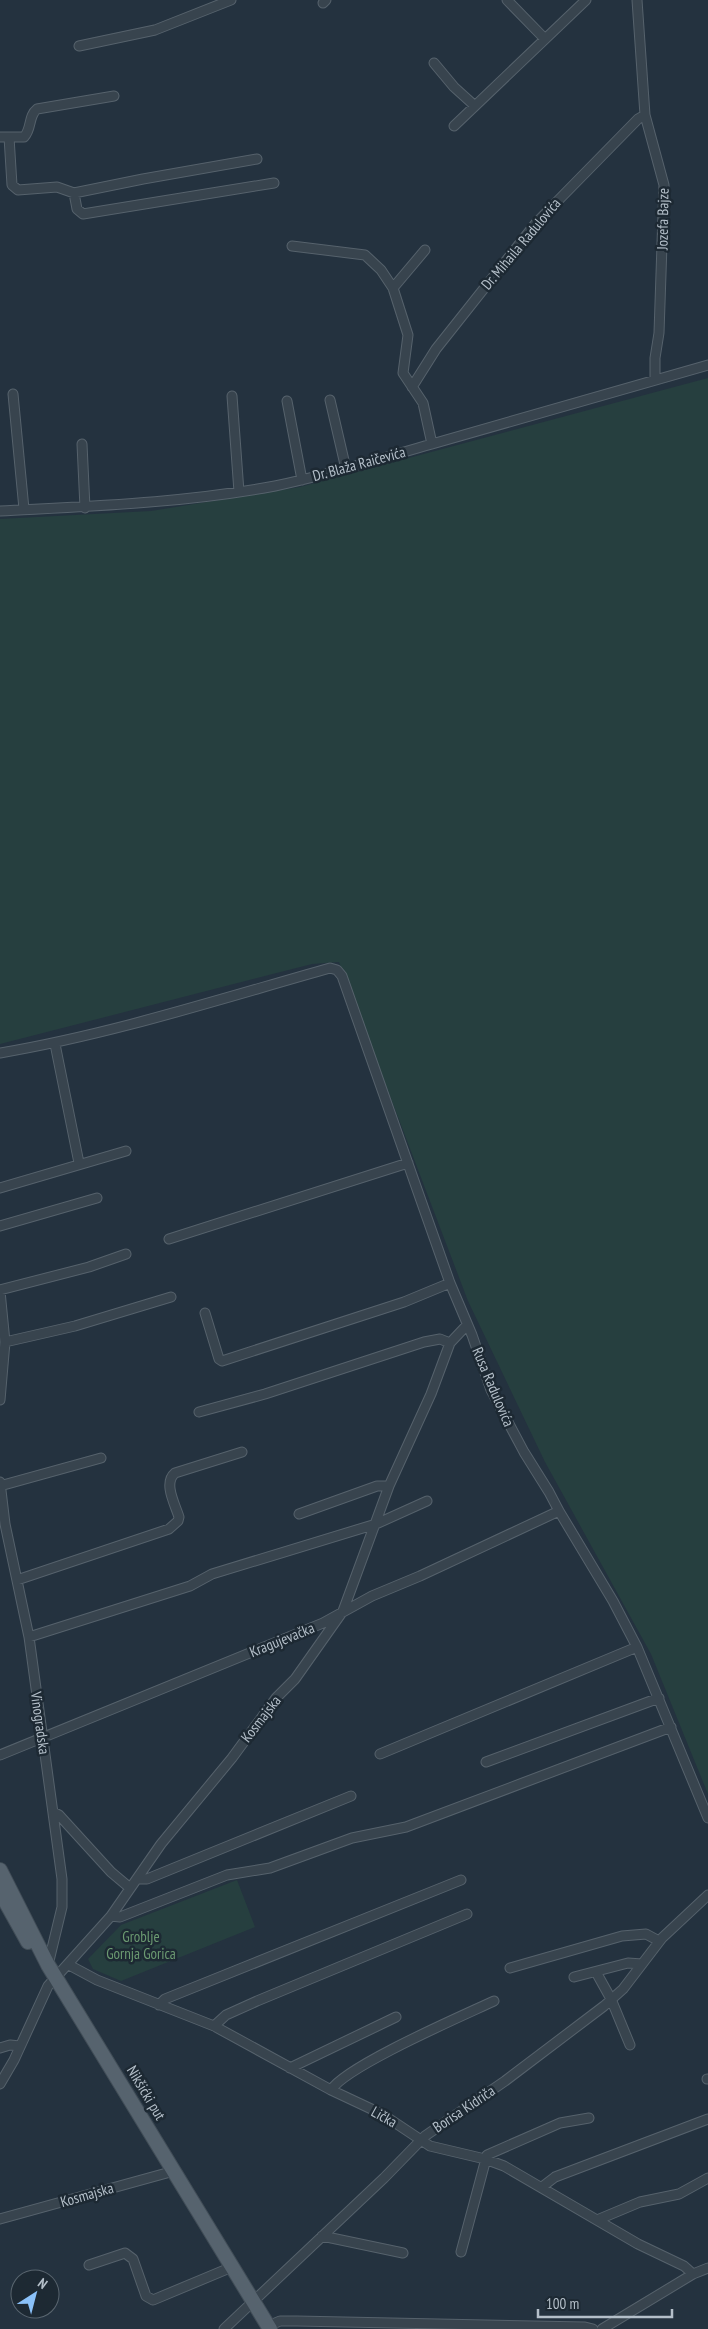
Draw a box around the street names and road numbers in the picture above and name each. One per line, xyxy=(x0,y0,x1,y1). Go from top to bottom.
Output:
street label: Jozefa Bajze xyxy=(652,188,673,251)
street label: Dr. Mihaila Radulovića xyxy=(477,194,564,293)
street label: Dr. Blaža Raičevića xyxy=(310,442,407,485)
street label: Rusa Radulovića xyxy=(468,1344,519,1429)
street label: Kragujevačka xyxy=(247,1618,317,1661)
street label: Vinogradska xyxy=(27,1689,54,1756)
street label: Kosmajska xyxy=(236,1691,285,1746)
street label: Nikšićki put xyxy=(123,2062,170,2123)
street label: Borisa Kidriča xyxy=(429,2081,498,2136)
street label: Lička xyxy=(368,2102,400,2131)
street label: Kosmajska xyxy=(58,2178,116,2211)

